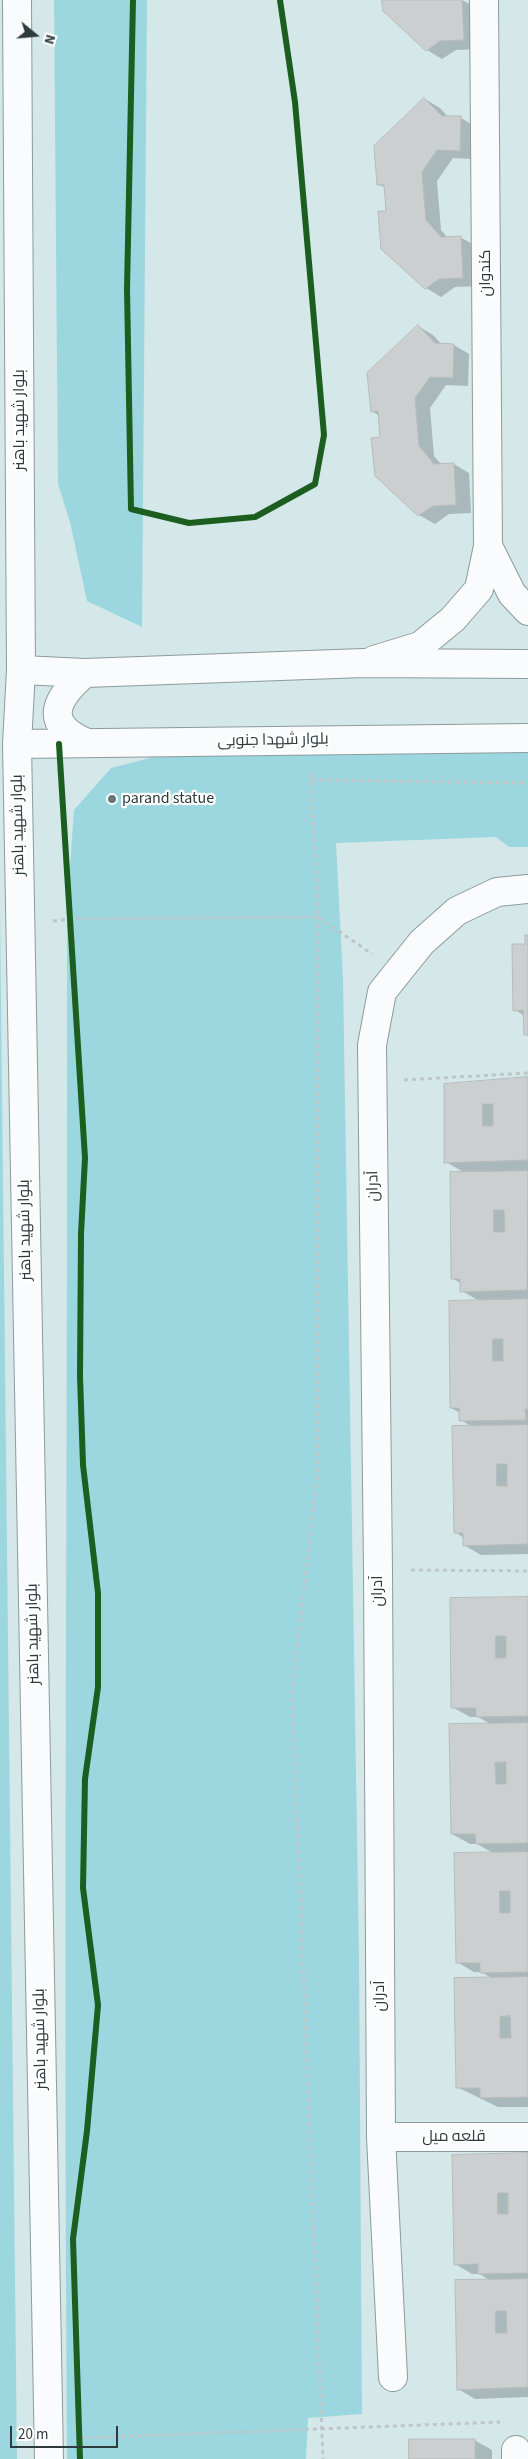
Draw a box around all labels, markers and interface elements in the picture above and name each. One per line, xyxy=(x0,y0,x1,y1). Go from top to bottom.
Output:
north arrow xyxy=(10,10,60,60)
text: N xyxy=(38,32,60,47)
street label: کندوان xyxy=(476,250,496,296)
street label: بلوار شهید باهنر xyxy=(10,369,30,471)
street label: بلوار شهدا جنوبی xyxy=(217,730,329,752)
street label: بلوار شهید باهنر xyxy=(9,774,29,876)
place label: parand statue xyxy=(122,789,214,809)
marker: parand statue xyxy=(106,793,118,805)
street label: آدران xyxy=(364,1170,384,1202)
street label: بلوار شهید باهنر xyxy=(16,1179,36,1281)
street label: آدران xyxy=(368,1575,388,1607)
street label: بلوار شهید باهنر xyxy=(24,1583,44,1685)
street label: آدران xyxy=(370,1980,390,2012)
street label: بلوار شهید باهنر xyxy=(31,1988,51,2090)
street label: قلعه میل xyxy=(422,2127,486,2147)
scale bar xyxy=(12,2416,120,2448)
text: 20 m xyxy=(18,2424,48,2445)

